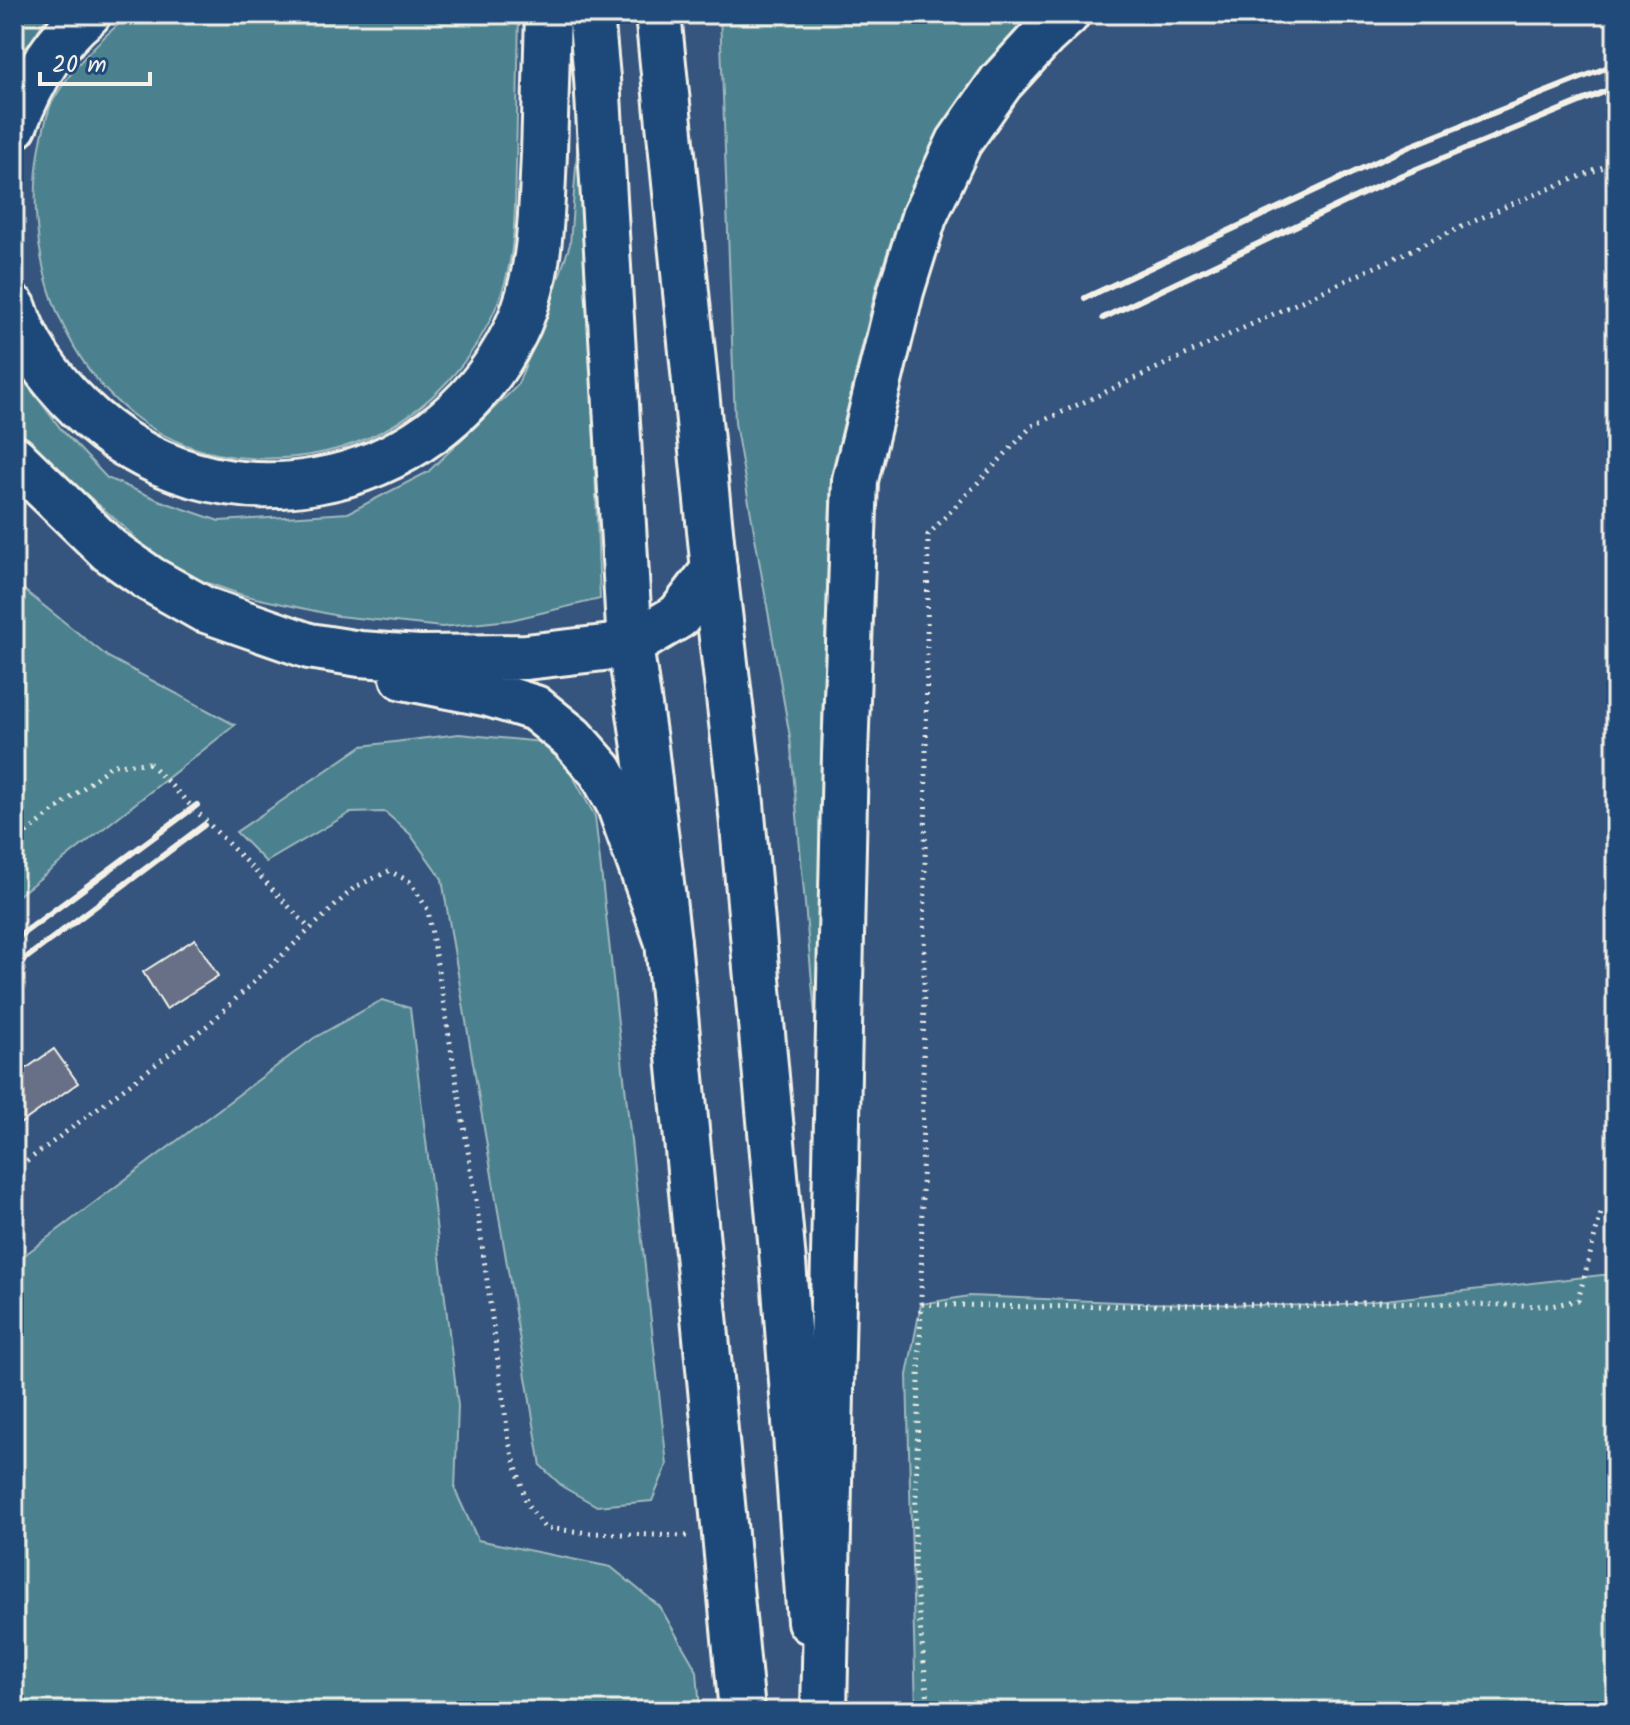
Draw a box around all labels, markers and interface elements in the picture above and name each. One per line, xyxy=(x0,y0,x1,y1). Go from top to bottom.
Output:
scale bar xyxy=(40,36,150,86)
text: 20 m xyxy=(52,46,107,85)

